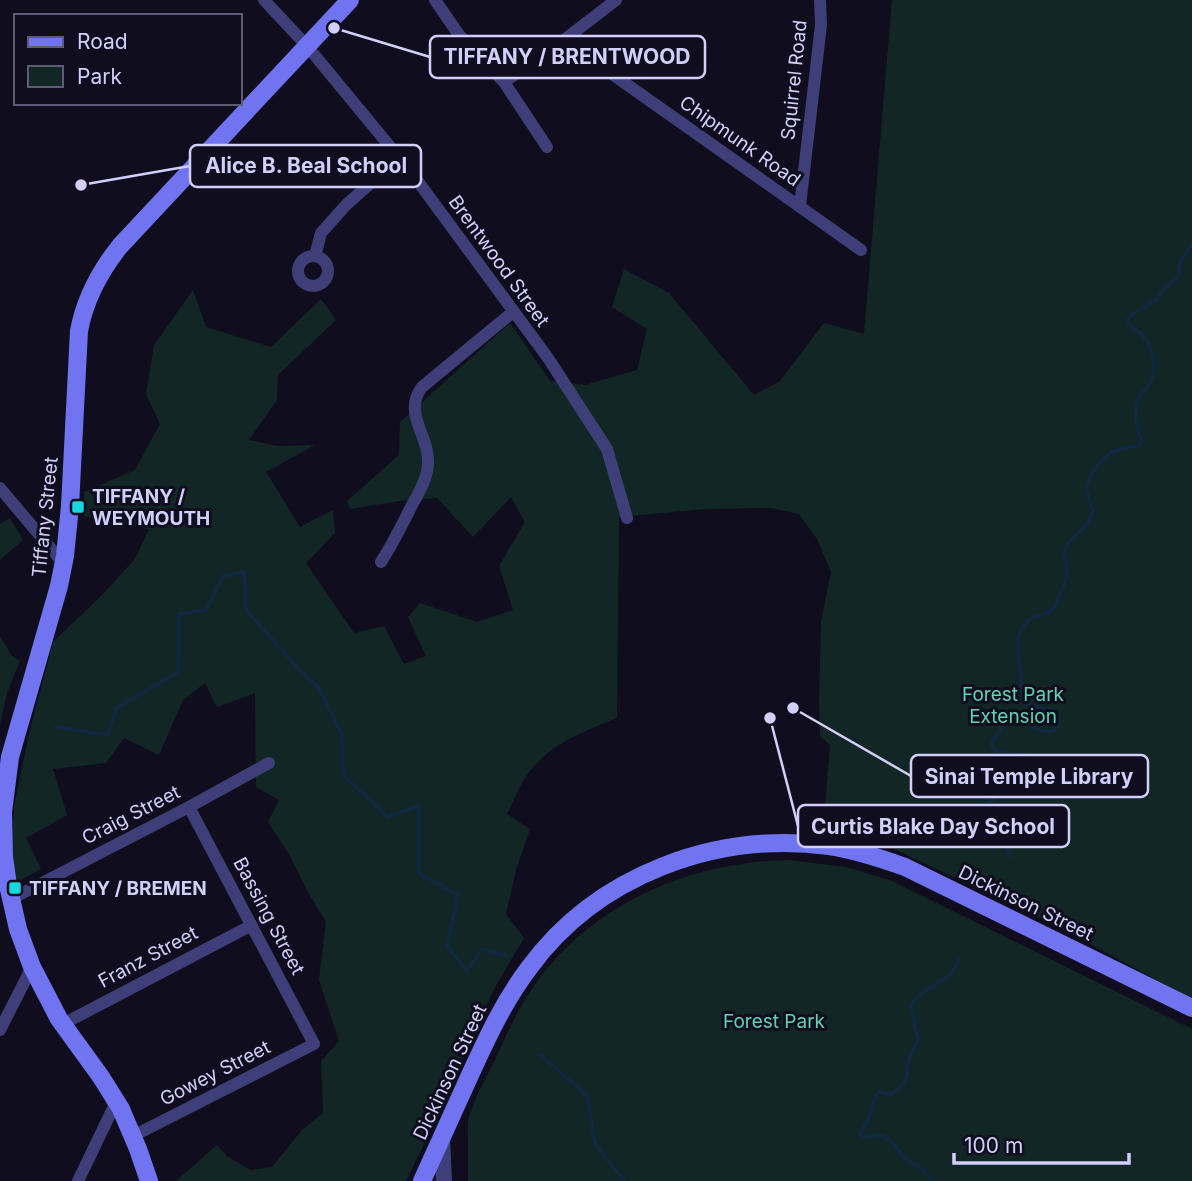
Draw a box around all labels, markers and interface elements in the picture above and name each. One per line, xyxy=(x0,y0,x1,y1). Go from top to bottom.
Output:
legend xyxy=(14,14,242,105)
street label: Squirrel Road xyxy=(776,19,812,141)
text: Road xyxy=(77,29,128,54)
callout: TIFFANY / BRENTWOOD xyxy=(430,36,705,78)
text: TIFFANY / BRENTWOOD xyxy=(443,44,691,69)
text: Park xyxy=(77,64,122,89)
street label: Chipmunk Road xyxy=(675,91,805,191)
callout: Alice B. Beal School xyxy=(190,145,421,187)
text: Alice B. Beal School xyxy=(205,153,407,178)
street label: Brentwood Street xyxy=(444,191,554,331)
street label: Tiffany Street xyxy=(27,456,63,578)
place label: TIFFANY / WEYMOUTH xyxy=(92,485,210,530)
marker: TIFFANY / WEYMOUTH xyxy=(70,499,86,515)
park label: Forest Park Extension xyxy=(962,683,1065,728)
callout: Sinai Temple Library xyxy=(911,755,1148,797)
text: Sinai Temple Library xyxy=(925,764,1134,789)
street label: Craig Street xyxy=(78,780,184,850)
callout: Curtis Blake Day School xyxy=(798,805,1069,847)
text: Curtis Blake Day School xyxy=(811,814,1055,839)
street label: Bassing Street xyxy=(228,853,310,979)
street label: Dickinson Street xyxy=(955,860,1097,946)
place label: TIFFANY / BREMEN xyxy=(29,877,207,900)
marker: TIFFANY / BREMEN xyxy=(7,880,23,896)
street label: Franz Street xyxy=(94,921,202,993)
street label: Dickinson Street xyxy=(409,1001,491,1143)
park label: Forest Park xyxy=(723,1010,826,1033)
street label: Gowey Street xyxy=(156,1035,274,1111)
scale bar xyxy=(954,1122,1129,1166)
text: 100 m xyxy=(964,1133,1023,1158)

